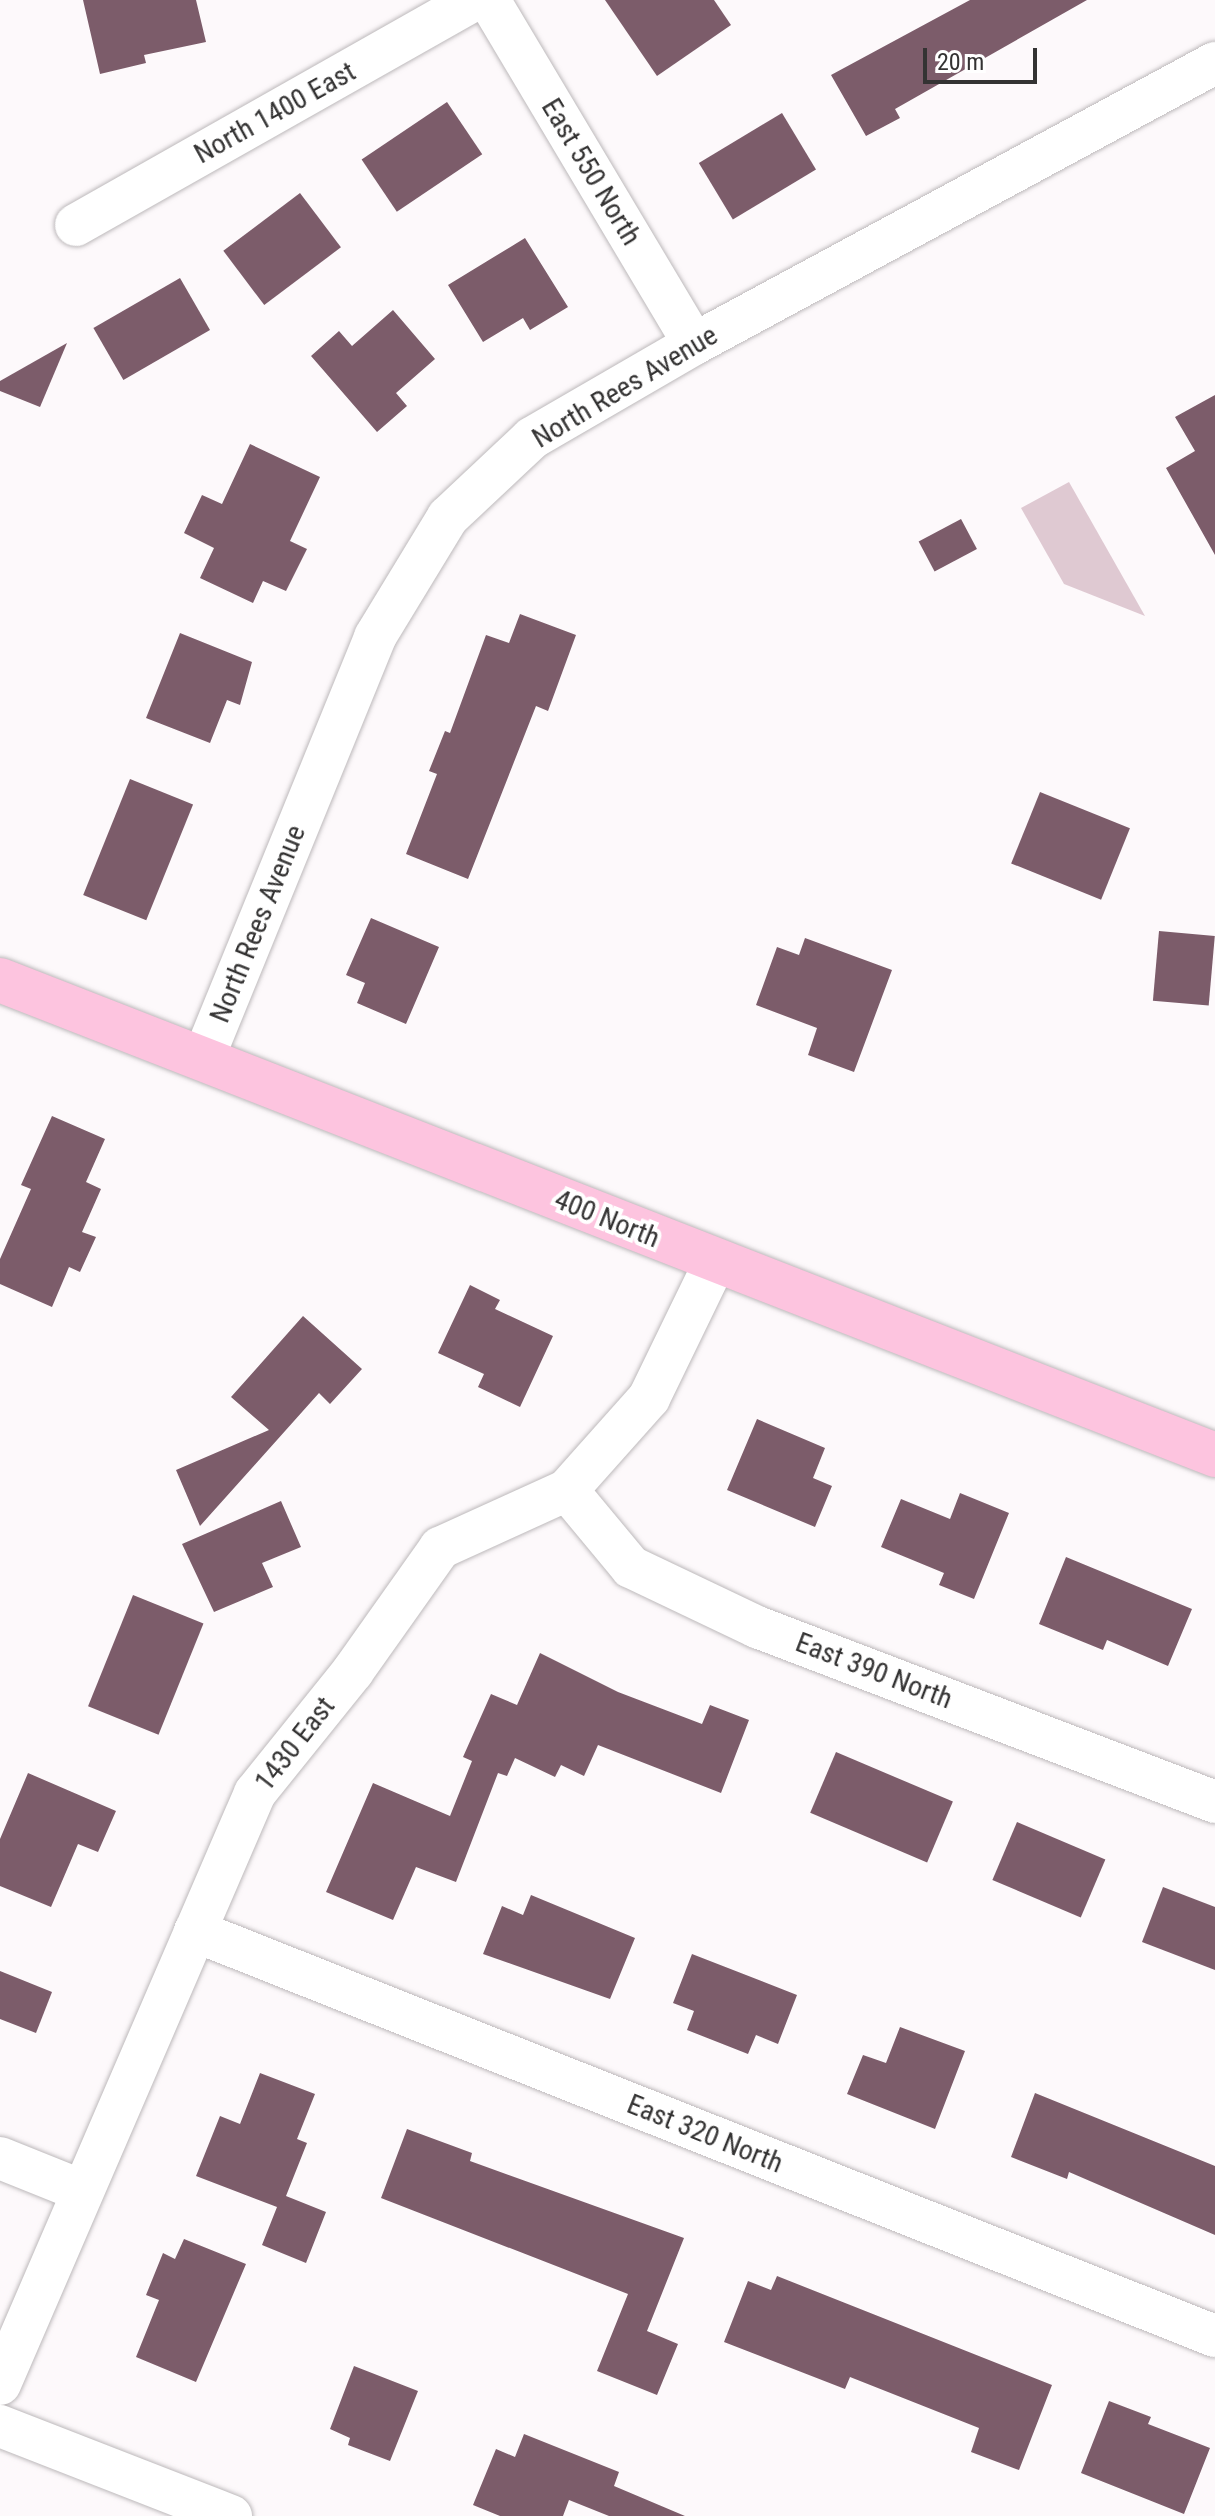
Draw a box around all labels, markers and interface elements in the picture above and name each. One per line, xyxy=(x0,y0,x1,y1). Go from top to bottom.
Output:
scale bar xyxy=(927,32,1041,82)
text: 20 m xyxy=(937,48,984,76)
street label: North 1400 East xyxy=(189,55,361,171)
street label: East 550 North xyxy=(534,93,648,251)
street label: North Rees Avenue xyxy=(526,319,724,455)
street label: North Rees Avenue xyxy=(203,820,313,1028)
street label: 400 North xyxy=(550,1183,664,1255)
street label: East 390 North xyxy=(791,1626,957,1716)
street label: 1430 East xyxy=(248,1690,342,1798)
street label: East 320 North xyxy=(622,2087,788,2181)

